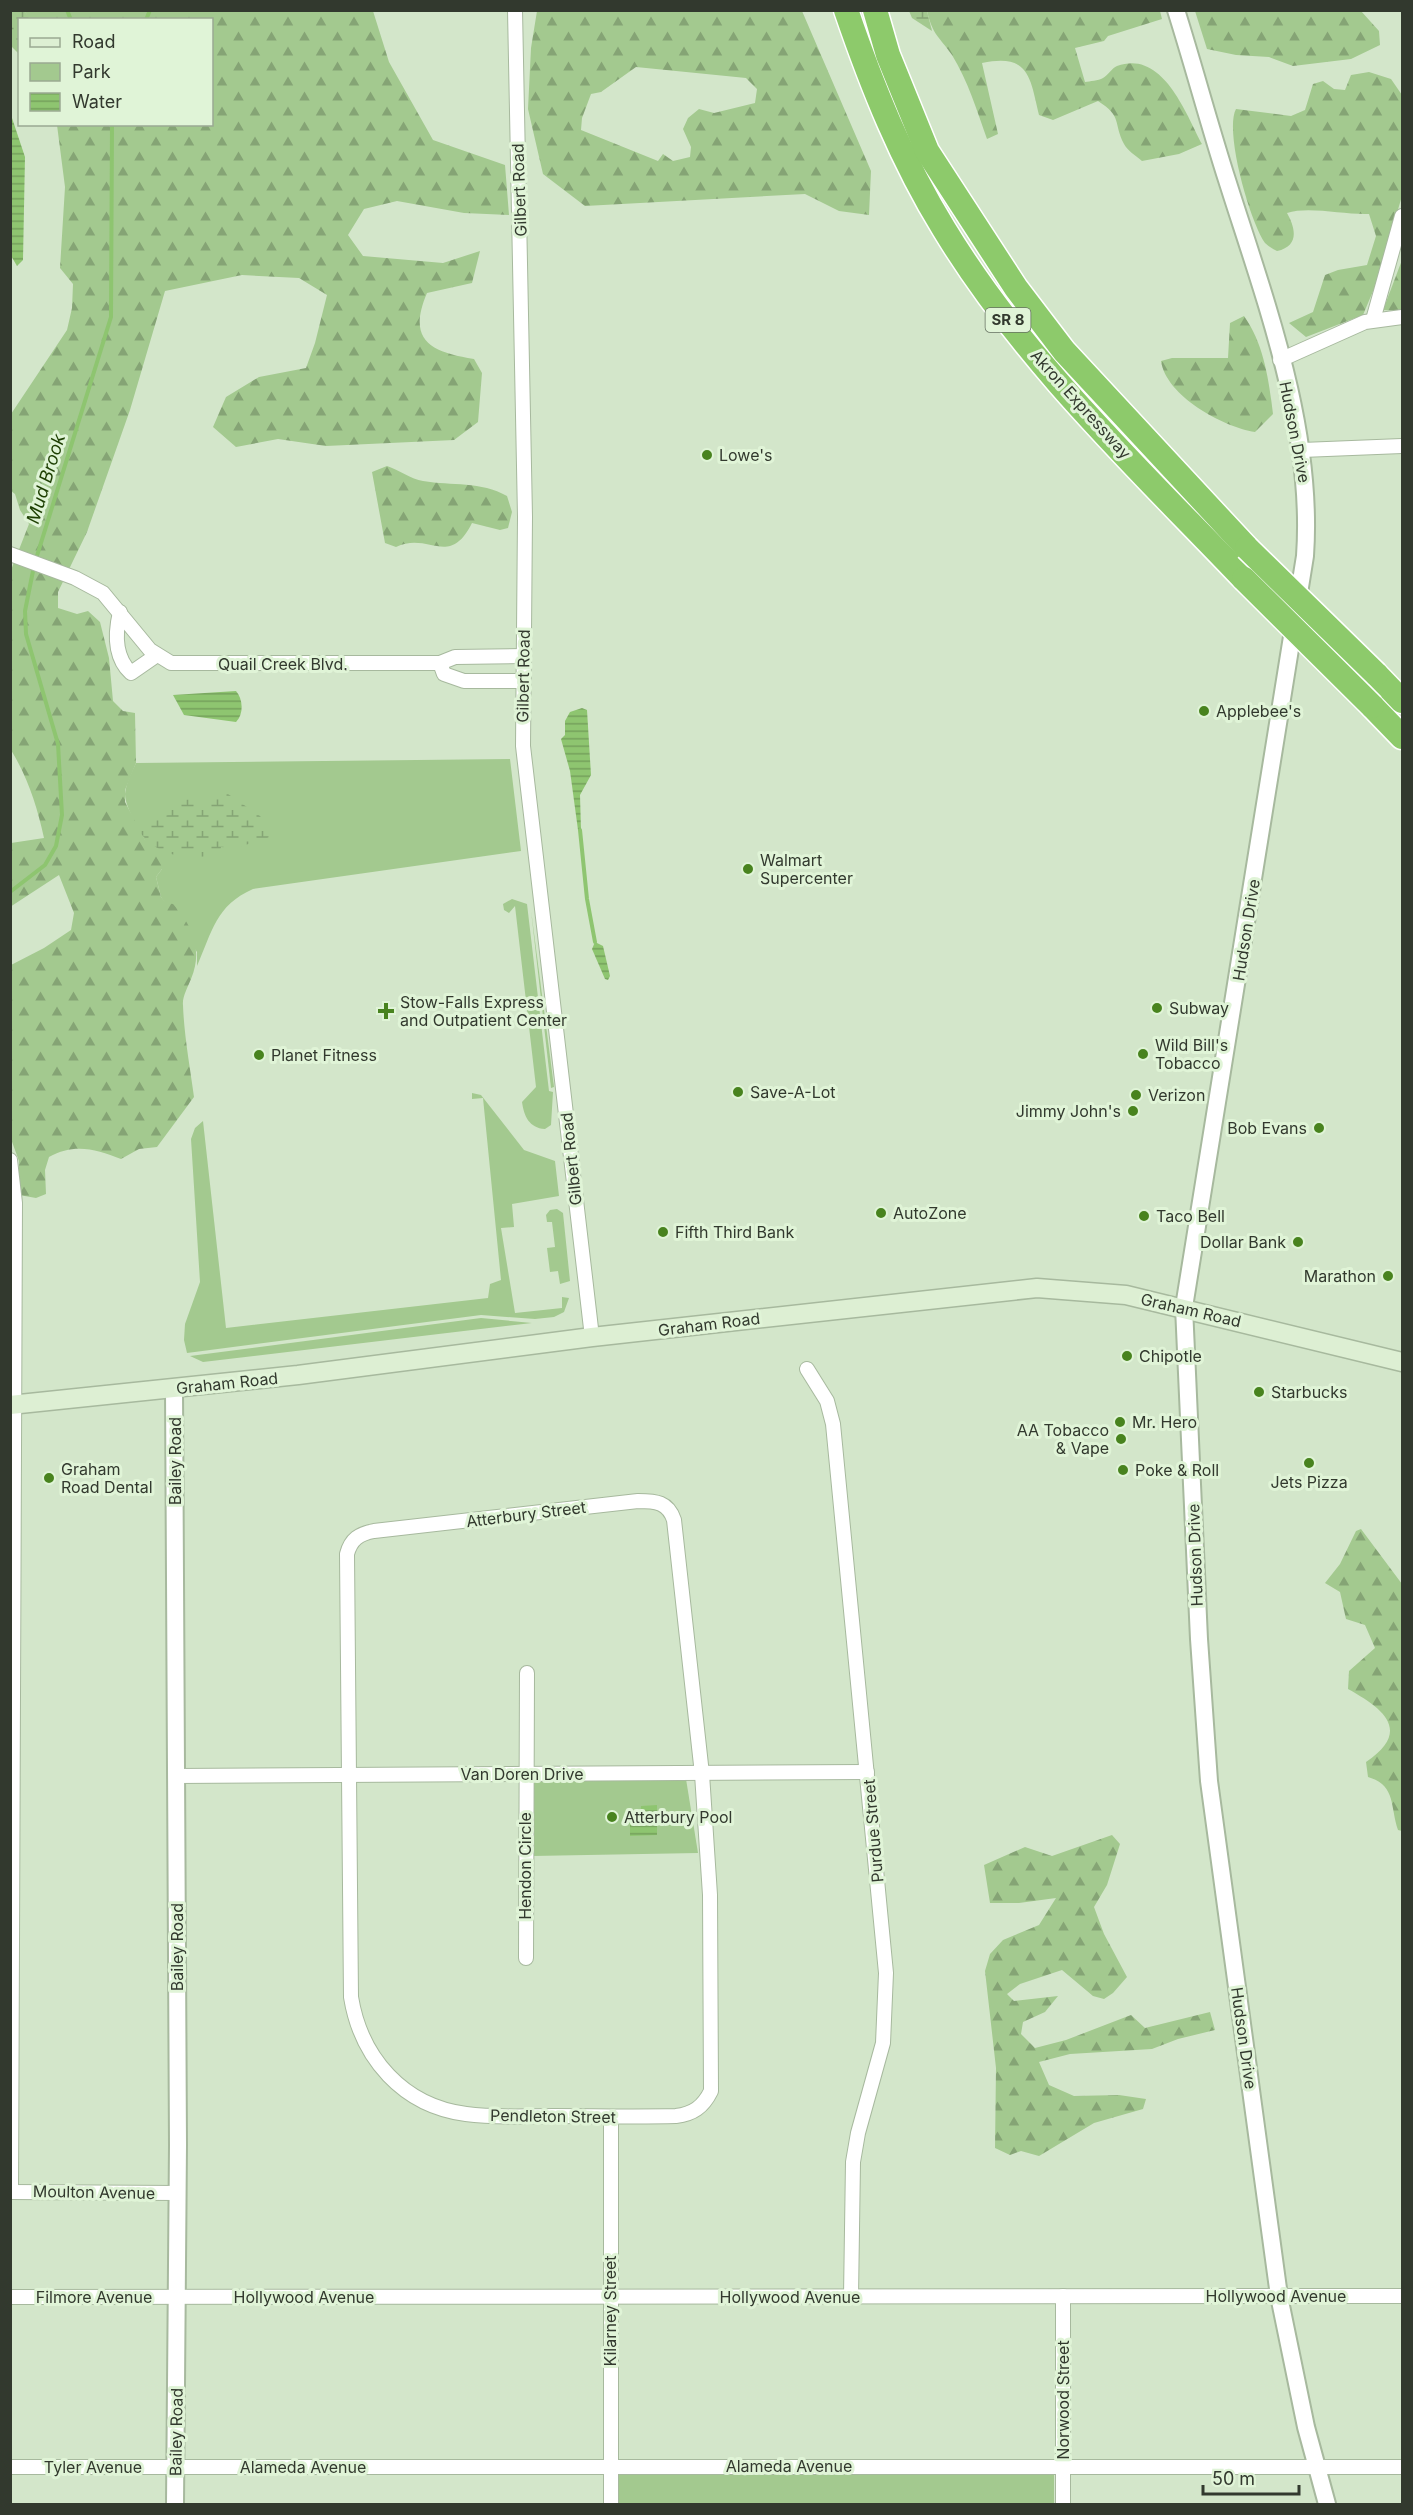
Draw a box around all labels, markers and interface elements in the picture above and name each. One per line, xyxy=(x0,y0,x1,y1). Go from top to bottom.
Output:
legend xyxy=(18,18,213,126)
text: Road xyxy=(72,31,115,52)
text: Park xyxy=(72,61,111,82)
text: Water xyxy=(72,91,122,112)
street label: Gilbert Road xyxy=(507,143,531,237)
road number: SR 8 xyxy=(986,308,1030,332)
street label: Akron Expressway xyxy=(1027,345,1135,463)
street label: Hudson Drive xyxy=(1275,380,1315,484)
water label: Mud Brook xyxy=(22,430,69,526)
place label: Lowe's xyxy=(719,445,773,465)
marker: Lowe's xyxy=(700,448,714,462)
street label: Gilbert Road xyxy=(512,629,534,723)
street label: Quail Creek Blvd. xyxy=(218,654,348,674)
place label: Applebee's xyxy=(1216,701,1301,721)
marker: Applebee's xyxy=(1197,704,1211,718)
place label: Walmart Supercenter xyxy=(760,850,853,888)
marker: Walmart Supercenter xyxy=(741,862,755,876)
street label: Hudson Drive xyxy=(1228,878,1264,982)
place label: Stow-Falls Express and Outpatient Center xyxy=(400,992,567,1030)
place label: Subway xyxy=(1169,998,1229,1018)
marker: Subway xyxy=(1150,1001,1164,1015)
marker: Stow-Falls Express and Outpatient Center xyxy=(377,1002,395,1020)
place label: Wild Bill's Tobacco xyxy=(1155,1035,1228,1073)
place label: Planet Fitness xyxy=(271,1045,377,1065)
marker: Wild Bill's Tobacco xyxy=(1136,1047,1150,1061)
marker: Planet Fitness xyxy=(252,1048,266,1062)
place label: Save-A-Lot xyxy=(750,1082,836,1102)
marker: Save-A-Lot xyxy=(731,1085,745,1099)
place label: Verizon xyxy=(1148,1085,1205,1105)
marker: Verizon xyxy=(1129,1088,1143,1102)
place label: Jimmy John's xyxy=(1016,1101,1121,1121)
marker: Jimmy John's xyxy=(1126,1104,1140,1118)
street label: Gilbert Road xyxy=(556,1111,586,1207)
place label: Bob Evans xyxy=(1227,1118,1307,1138)
marker: Bob Evans xyxy=(1312,1121,1326,1135)
place label: AutoZone xyxy=(893,1203,967,1223)
marker: AutoZone xyxy=(874,1206,888,1220)
place label: Taco Bell xyxy=(1156,1206,1225,1226)
marker: Taco Bell xyxy=(1137,1209,1151,1223)
place label: Fifth Third Bank xyxy=(675,1222,795,1242)
marker: Fifth Third Bank xyxy=(656,1225,670,1239)
place label: Dollar Bank xyxy=(1200,1232,1286,1252)
marker: Dollar Bank xyxy=(1291,1235,1305,1249)
place label: Marathon xyxy=(1304,1266,1376,1286)
marker: Marathon xyxy=(1381,1269,1395,1283)
street label: Graham Road xyxy=(1139,1289,1243,1331)
street label: Graham Road xyxy=(657,1308,761,1340)
place label: Chipotle xyxy=(1139,1346,1202,1366)
marker: Chipotle xyxy=(1120,1349,1134,1363)
street label: Graham Road xyxy=(175,1368,279,1398)
place label: Starbucks xyxy=(1271,1382,1347,1402)
marker: Starbucks xyxy=(1252,1385,1266,1399)
place label: Mr. Hero xyxy=(1132,1412,1197,1432)
marker: Mr. Hero xyxy=(1113,1415,1127,1429)
street label: Bailey Road xyxy=(165,1417,185,1505)
place label: AA Tobacco & Vape xyxy=(1017,1420,1109,1458)
marker: AA Tobacco & Vape xyxy=(1114,1432,1128,1446)
marker: Jets Pizza xyxy=(1302,1456,1316,1470)
place label: Graham Road Dental xyxy=(61,1459,153,1497)
place label: Poke & Roll xyxy=(1135,1460,1219,1480)
marker: Poke & Roll xyxy=(1116,1463,1130,1477)
marker: Graham Road Dental xyxy=(42,1471,56,1485)
place label: Jets Pizza xyxy=(1270,1472,1348,1492)
street label: Atterbury Street xyxy=(465,1497,587,1531)
street label: Hudson Drive xyxy=(1183,1503,1207,1607)
street label: Van Doren Drive xyxy=(460,1764,584,1784)
street label: Purdue Street xyxy=(859,1778,887,1884)
place label: Atterbury Pool xyxy=(624,1807,732,1827)
marker: Atterbury Pool xyxy=(605,1810,619,1824)
street label: Hendon Circle xyxy=(515,1812,535,1920)
street label: Bailey Road xyxy=(167,1903,187,1991)
street label: Hudson Drive xyxy=(1227,1986,1261,2090)
street label: Pendleton Street xyxy=(490,2105,616,2127)
street label: Moulton Avenue xyxy=(33,2181,155,2203)
street label: Kilarney Street xyxy=(600,2255,620,2367)
street label: Hollywood Avenue xyxy=(1206,2286,1346,2306)
street label: Filmore Avenue xyxy=(36,2287,152,2307)
street label: Hollywood Avenue xyxy=(234,2287,374,2307)
street label: Hollywood Avenue xyxy=(720,2287,860,2307)
street label: Norwood Street xyxy=(1053,2340,1073,2460)
street label: Bailey Road xyxy=(165,2388,187,2476)
street label: Alameda Avenue xyxy=(726,2456,852,2476)
street label: Tyler Avenue xyxy=(44,2457,142,2477)
street label: Alameda Avenue xyxy=(240,2457,366,2477)
scale bar xyxy=(1203,2458,1299,2496)
text: 50 m xyxy=(1212,2468,1255,2489)

